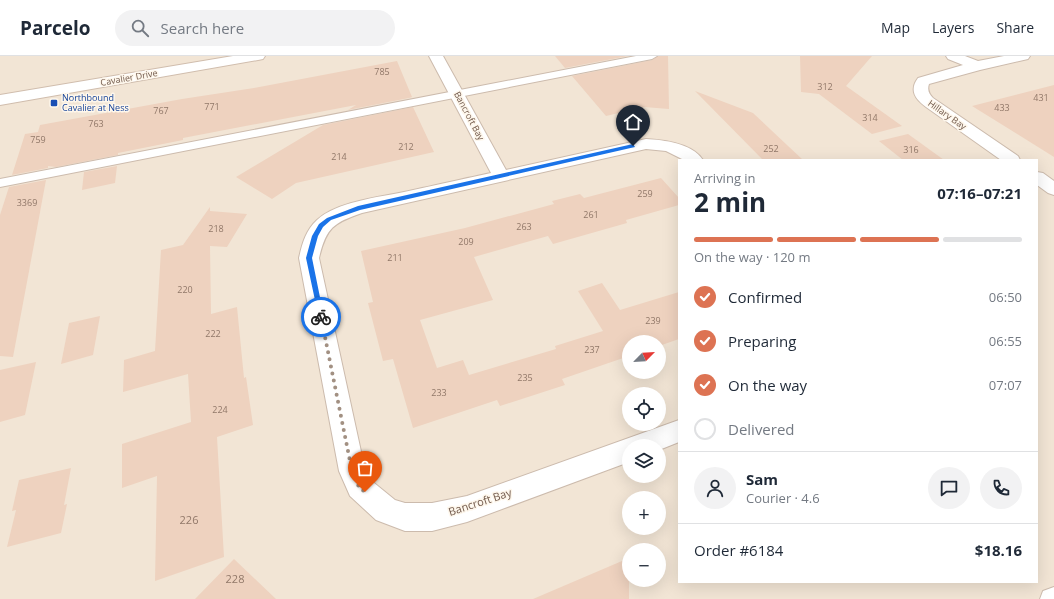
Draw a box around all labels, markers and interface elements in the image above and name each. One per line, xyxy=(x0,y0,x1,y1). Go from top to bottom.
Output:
search box xyxy=(115,10,395,46)
text: Parcelo xyxy=(20,15,91,41)
icon: search xyxy=(129,17,151,39)
text: Search here xyxy=(161,18,244,38)
text: Map xyxy=(881,18,910,37)
text: Layers xyxy=(932,18,974,37)
text: Share xyxy=(996,18,1034,37)
house number: 785 xyxy=(374,65,390,78)
street label: Cavalier Drive xyxy=(99,66,159,89)
house number: 312 xyxy=(817,80,833,93)
street label: Bancroft Bay xyxy=(451,89,488,143)
place label: Northbound Cavalier at Ness xyxy=(62,91,129,114)
house number: 431 xyxy=(1033,91,1049,104)
street label: Hillary Bay xyxy=(925,97,970,133)
marker: Northbound Cavalier at Ness xyxy=(49,98,59,108)
house number: 771 xyxy=(204,100,220,113)
house number: 433 xyxy=(994,101,1010,114)
house number: 767 xyxy=(153,104,169,117)
pin xyxy=(616,105,650,146)
icon: home xyxy=(622,111,644,133)
house number: 314 xyxy=(862,111,878,124)
house number: 763 xyxy=(88,117,104,130)
house number: 759 xyxy=(30,133,46,146)
house number: 212 xyxy=(398,140,414,153)
house number: 252 xyxy=(763,142,779,155)
house number: 316 xyxy=(903,143,919,156)
house number: 214 xyxy=(331,150,347,163)
text: Arriving in xyxy=(694,169,756,187)
text: 07:16–07:21 xyxy=(937,183,1022,203)
text: 2 min xyxy=(694,184,766,220)
house number: 259 xyxy=(637,187,653,200)
house number: 3369 xyxy=(17,196,37,209)
house number: 261 xyxy=(583,208,599,221)
house number: 263 xyxy=(516,220,532,233)
house number: 218 xyxy=(208,222,224,235)
house number: 209 xyxy=(458,235,474,248)
text: On the way · 120 m xyxy=(694,248,810,266)
house number: 211 xyxy=(387,251,403,264)
house number: 220 xyxy=(177,283,193,296)
icon: check xyxy=(694,286,716,308)
text: Confirmed xyxy=(728,287,802,307)
text: 06:50 xyxy=(989,288,1022,306)
courier xyxy=(301,297,341,337)
icon: bike xyxy=(310,306,332,328)
house number: 239 xyxy=(645,314,661,327)
house number: 222 xyxy=(205,327,221,340)
icon: check xyxy=(694,330,716,352)
text: Preparing xyxy=(728,331,796,351)
text: 06:55 xyxy=(989,332,1022,350)
north arrow xyxy=(622,335,666,379)
map controls xyxy=(622,335,666,587)
house number: 237 xyxy=(584,343,600,356)
house number: 235 xyxy=(517,371,533,384)
icon: check xyxy=(694,374,716,396)
text: On the way xyxy=(728,375,807,395)
text: 07:07 xyxy=(989,376,1022,394)
house number: 233 xyxy=(431,386,447,399)
button: locate xyxy=(622,387,666,431)
house number: 224 xyxy=(212,403,228,416)
text: Delivered xyxy=(728,419,795,439)
button: layers xyxy=(622,439,666,483)
pin xyxy=(348,451,382,492)
icon: bag xyxy=(354,457,376,479)
button: person xyxy=(694,467,736,509)
button: chat xyxy=(928,467,970,509)
button: phone xyxy=(980,467,1022,509)
text: Sam xyxy=(746,469,778,489)
street label: Bancroft Bay xyxy=(446,484,514,519)
text: Courier · 4.6 xyxy=(746,489,820,507)
button: + xyxy=(622,491,666,535)
house number: 226 xyxy=(180,512,198,527)
text: Order #6184 xyxy=(694,540,783,560)
text: $18.16 xyxy=(975,540,1022,560)
button: − xyxy=(622,543,666,587)
house number: 228 xyxy=(226,571,244,586)

